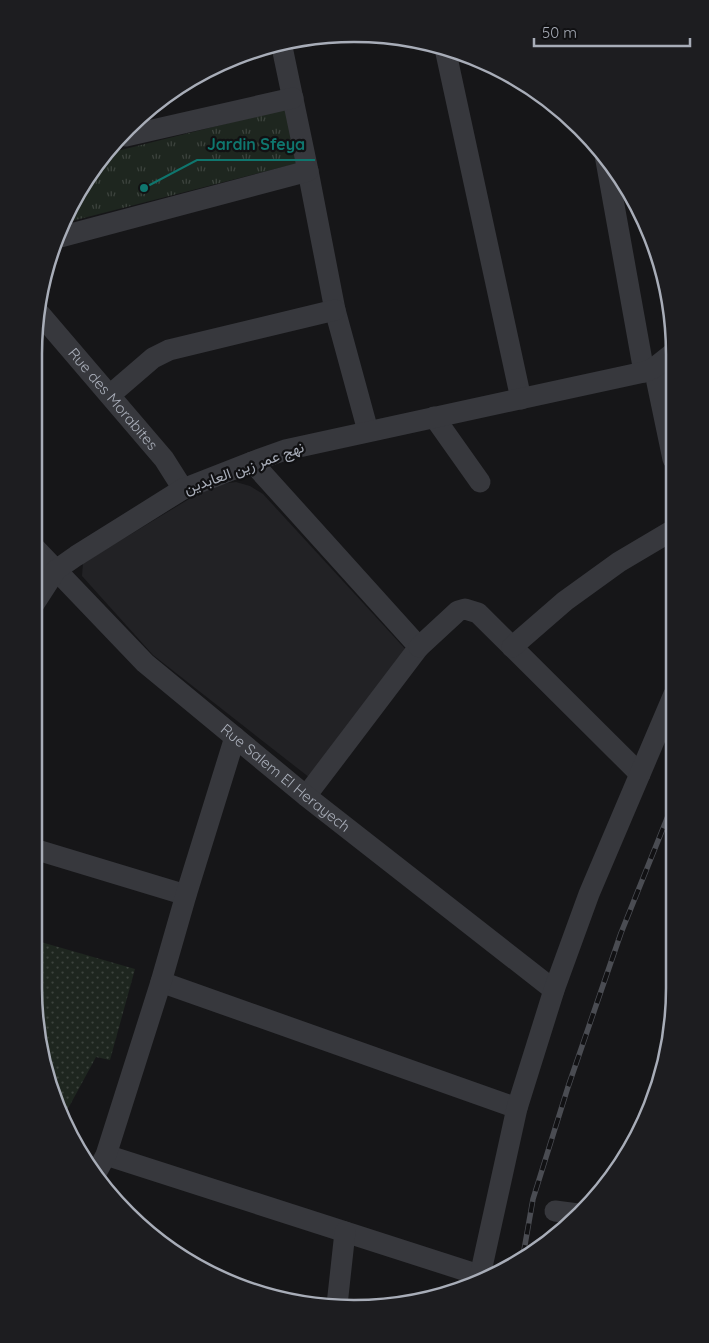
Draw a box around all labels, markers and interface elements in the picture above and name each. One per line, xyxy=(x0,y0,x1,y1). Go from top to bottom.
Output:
scale bar xyxy=(534,15,690,47)
text: 50 m xyxy=(542,23,577,42)
callout: Jardin Sfeya xyxy=(197,129,315,160)
text: Jardin Sfeya xyxy=(207,134,305,154)
street label: Rue des Morabites xyxy=(64,344,162,454)
street label: نهج عمر زين العابدين xyxy=(181,437,307,500)
street label: Rue Salem El Herayech xyxy=(217,719,354,836)

